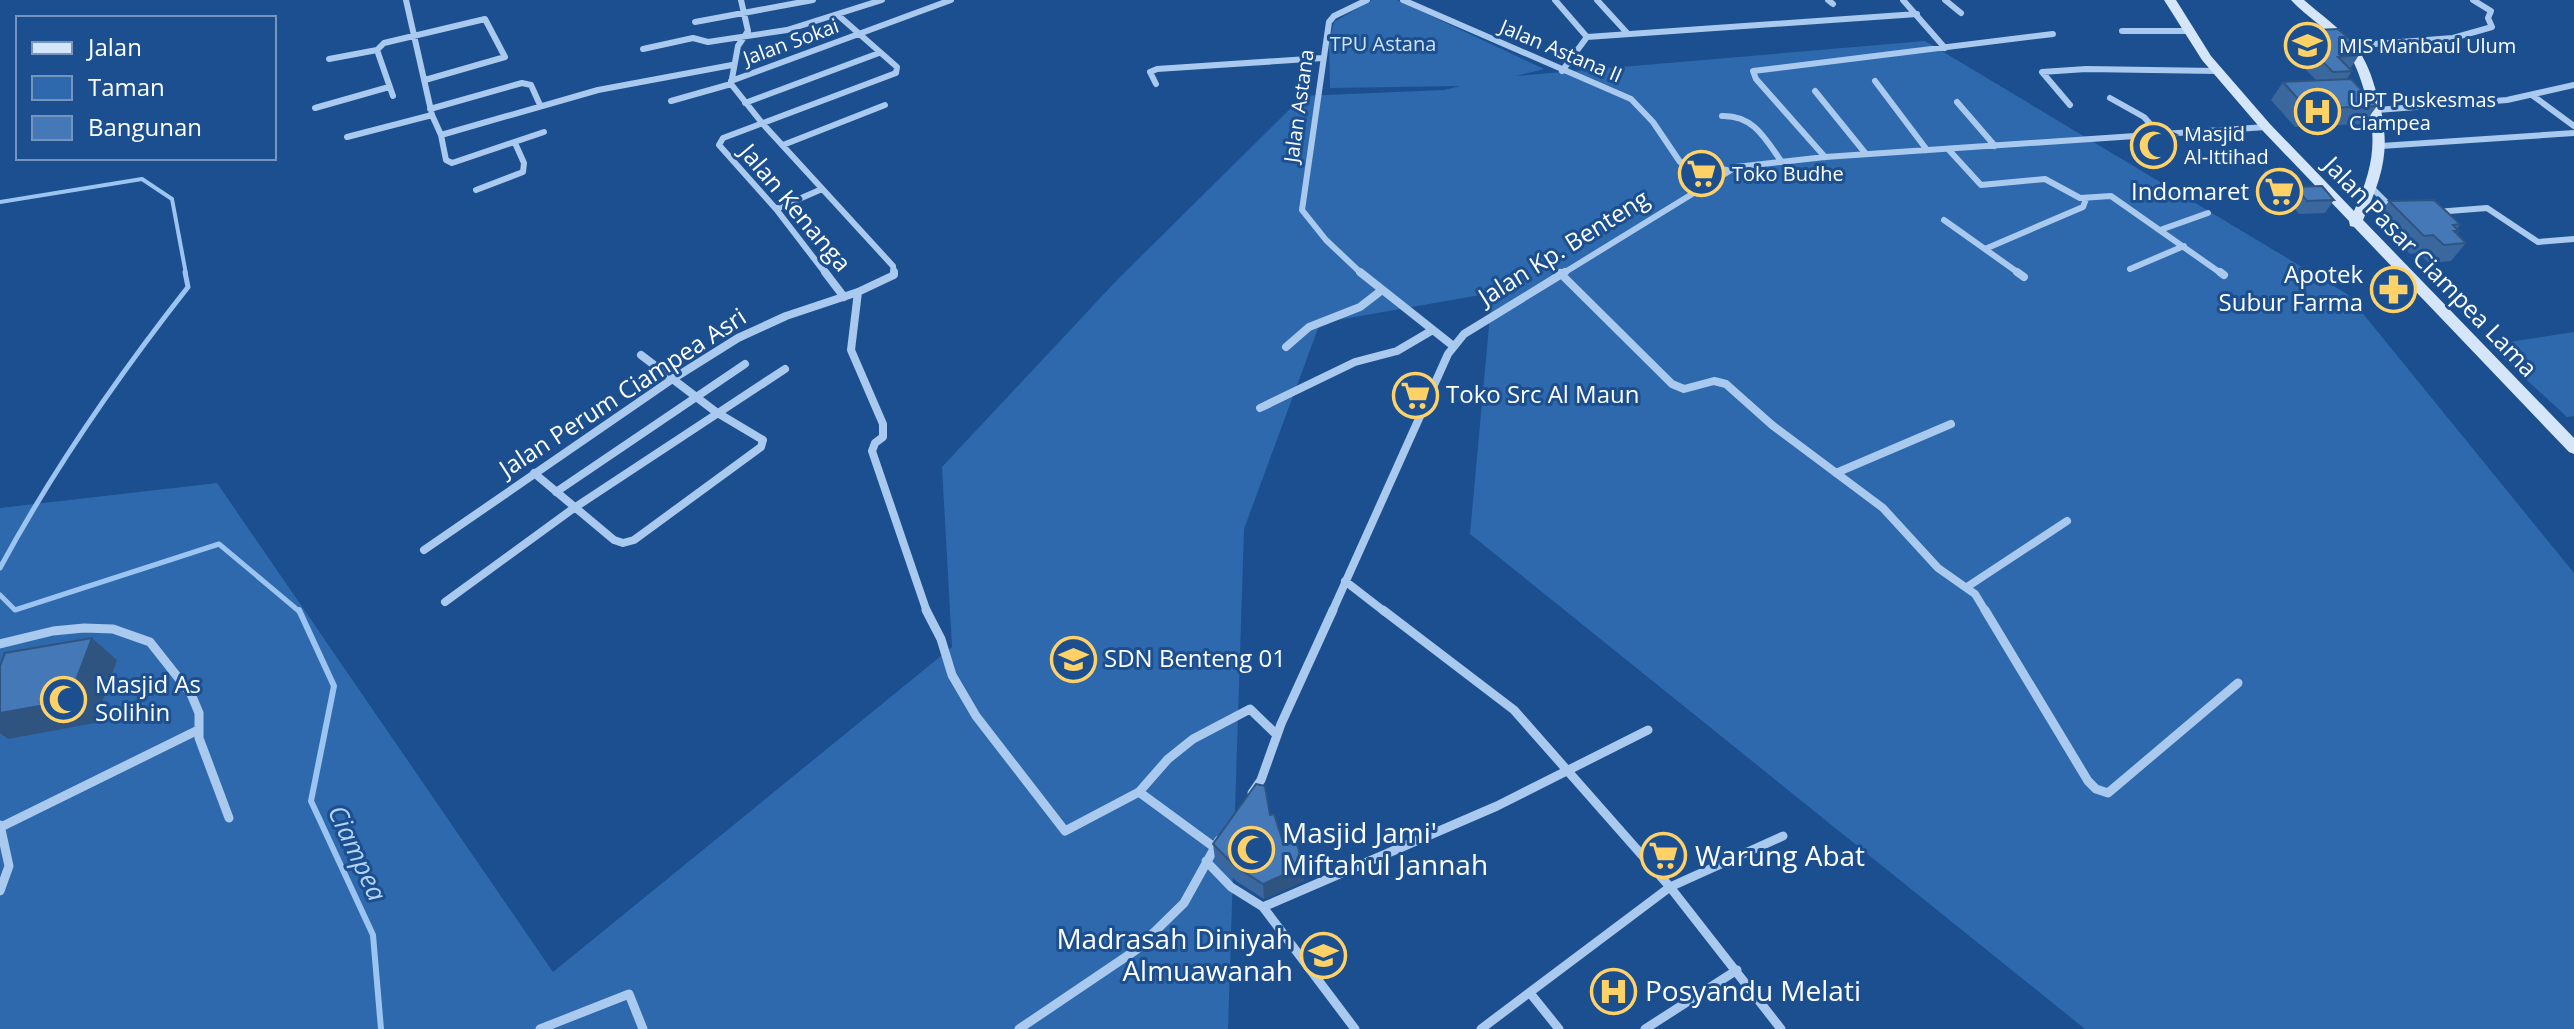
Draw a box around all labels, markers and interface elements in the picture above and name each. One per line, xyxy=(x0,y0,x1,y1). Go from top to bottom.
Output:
street label: Jalan Sokai xyxy=(737,12,842,72)
street label: Jalan Astana II xyxy=(1494,12,1626,88)
legend xyxy=(16,16,276,160)
school or university icon: MIS Manbaul Ulum xyxy=(2284,22,2332,70)
text: Jalan xyxy=(86,30,142,63)
park label: TPU Astana xyxy=(1330,30,1436,57)
place label: MIS Manbaul Ulum xyxy=(2339,32,2516,59)
street label: Jalan Astana xyxy=(1277,48,1320,166)
text: Taman xyxy=(88,70,165,103)
place label: UPT Puskesmas Ciampea xyxy=(2349,86,2496,136)
hospital icon: UPT Puskesmas Ciampea xyxy=(2294,88,2342,136)
text: Bangunan xyxy=(88,110,202,143)
place label: Masjid Al-Ittihad xyxy=(2184,120,2269,170)
mosque icon: Masjid Al-Ittihad xyxy=(2129,121,2177,169)
street label: Jalan Kenanga xyxy=(732,135,859,278)
street label: Jalan Pasar Ciampea Lama xyxy=(2315,147,2545,383)
supermarket icon: Toko Budhe xyxy=(1677,150,1725,198)
place label: Toko Budhe xyxy=(1732,160,1844,187)
supermarket icon: Indomaret xyxy=(2256,168,2304,216)
place label: Indomaret xyxy=(2131,174,2249,207)
street label: Jalan Kp. Benteng xyxy=(1470,181,1655,314)
place label: Apotek Subur Farma xyxy=(2219,257,2363,318)
pharmacy icon: Apotek Subur Farma xyxy=(2370,265,2418,313)
street label: Jalan Perum Ciampea Asri xyxy=(491,299,752,485)
supermarket icon: Toko Src Al Maun xyxy=(1391,371,1439,419)
place label: Toko Src Al Maun xyxy=(1446,377,1639,410)
school or university icon: SDN Benteng 01 xyxy=(1049,635,1097,683)
place label: SDN Benteng 01 xyxy=(1104,641,1286,674)
place label: Masjid As Solihin xyxy=(95,667,201,728)
mosque icon: Masjid As Solihin xyxy=(40,675,88,723)
water label: Ciampea xyxy=(320,799,396,907)
place label: Masjid Jami' Miftahul Jannah xyxy=(1282,813,1488,883)
mosque icon: Masjid Jami' Miftahul Jannah xyxy=(1227,825,1275,873)
supermarket icon: Warung Abat xyxy=(1640,832,1688,880)
place label: Warung Abat xyxy=(1695,836,1865,874)
place label: Madrasah Diniyah Almuawanah xyxy=(1056,919,1293,989)
school or university icon: Madrasah Diniyah Almuawanah xyxy=(1300,931,1348,979)
hospital icon: Posyandu Melati xyxy=(1590,967,1638,1015)
place label: Posyandu Melati xyxy=(1645,971,1861,1009)

